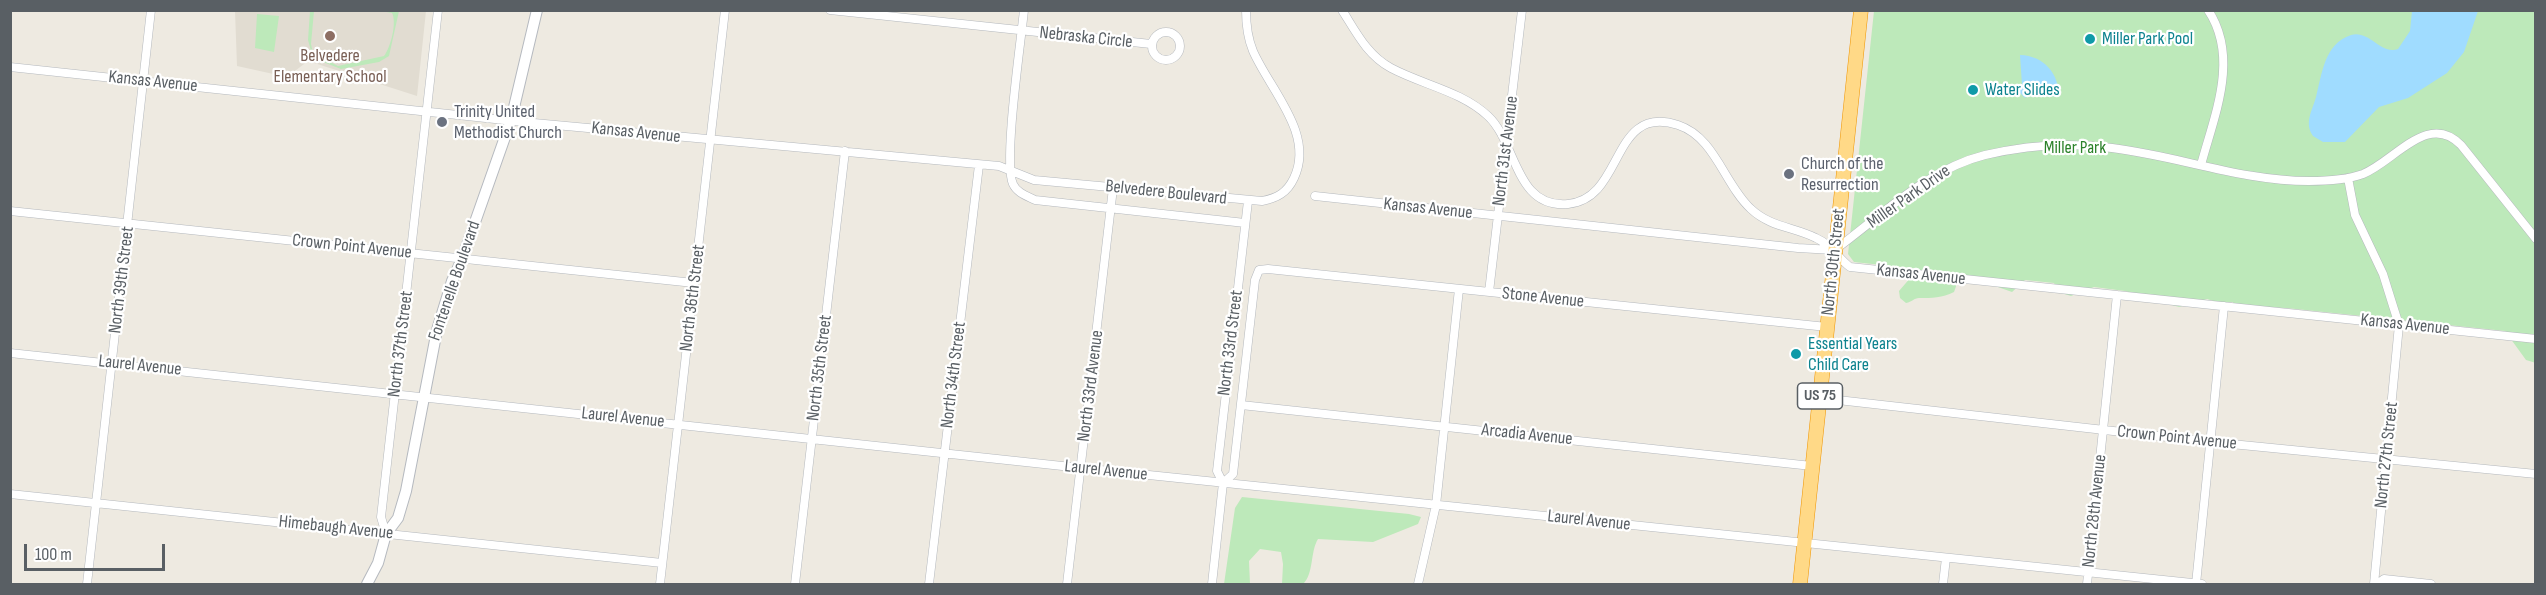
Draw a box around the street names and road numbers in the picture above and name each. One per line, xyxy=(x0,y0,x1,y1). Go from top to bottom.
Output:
street label: Nebraska Circle xyxy=(1038,22,1134,54)
street label: Kansas Avenue xyxy=(107,67,199,97)
street label: North 31st Avenue xyxy=(1489,95,1523,207)
street label: Kansas Avenue xyxy=(590,118,682,148)
street label: Miller Park Drive xyxy=(1863,160,1955,234)
street label: Belvedere Boulevard xyxy=(1104,176,1228,210)
street label: Kansas Avenue xyxy=(1382,194,1474,224)
street label: North 30th Street xyxy=(1818,207,1850,317)
street label: Fontenelle Boulevard xyxy=(424,218,486,344)
street label: North 39th Street xyxy=(105,225,139,335)
street label: Crown Point Avenue xyxy=(291,230,413,264)
street label: North 36th Street xyxy=(676,243,710,353)
street label: Kansas Avenue xyxy=(1875,260,1967,290)
street label: Stone Avenue xyxy=(1501,283,1585,313)
street label: North 33rd Street xyxy=(1214,289,1248,397)
street label: North 37th Street xyxy=(384,290,418,398)
street label: Kansas Avenue xyxy=(2359,310,2451,340)
street label: North 35th Street xyxy=(803,314,837,422)
street label: North 34th Street xyxy=(937,320,971,430)
street label: North 33rd Avenue xyxy=(1073,329,1109,443)
street label: Laurel Avenue xyxy=(97,351,183,381)
road number: US 75 xyxy=(1798,383,1842,409)
street label: North 27th Street xyxy=(2371,401,2403,509)
street label: Laurel Avenue xyxy=(580,403,666,433)
street label: Arcadia Avenue xyxy=(1480,419,1574,451)
street label: Crown Point Avenue xyxy=(2116,421,2238,455)
street label: North 28th Avenue xyxy=(2078,453,2112,569)
street label: Laurel Avenue xyxy=(1063,456,1149,486)
street label: Laurel Avenue xyxy=(1546,506,1632,536)
street label: Himebaugh Avenue xyxy=(278,511,394,545)

